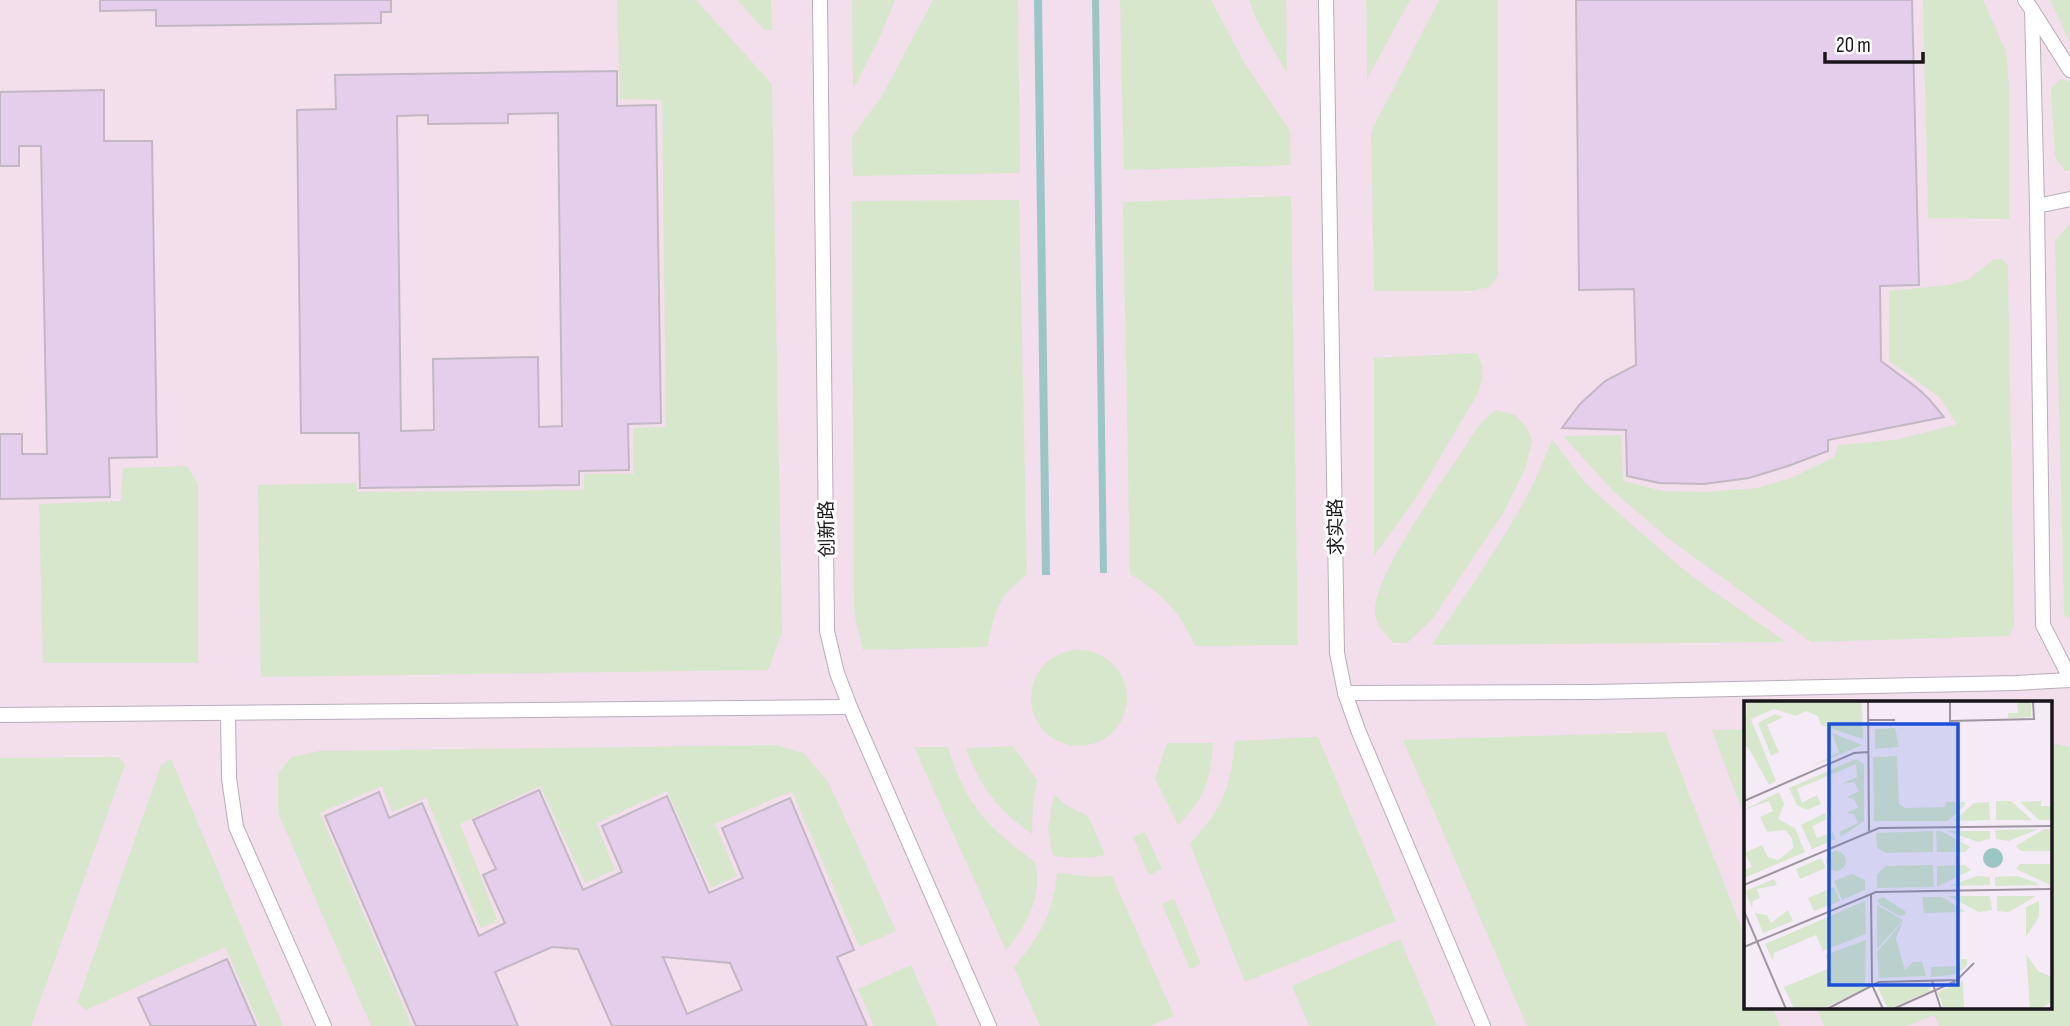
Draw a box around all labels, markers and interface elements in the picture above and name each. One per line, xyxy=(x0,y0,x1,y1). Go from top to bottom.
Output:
scale bar xyxy=(1825,21,1923,65)
text: 20 m xyxy=(1836,33,1871,58)
street label: 求实路 xyxy=(1325,498,1348,556)
street label: 创新路 xyxy=(816,500,839,558)
inset map xyxy=(1744,701,2052,1009)

